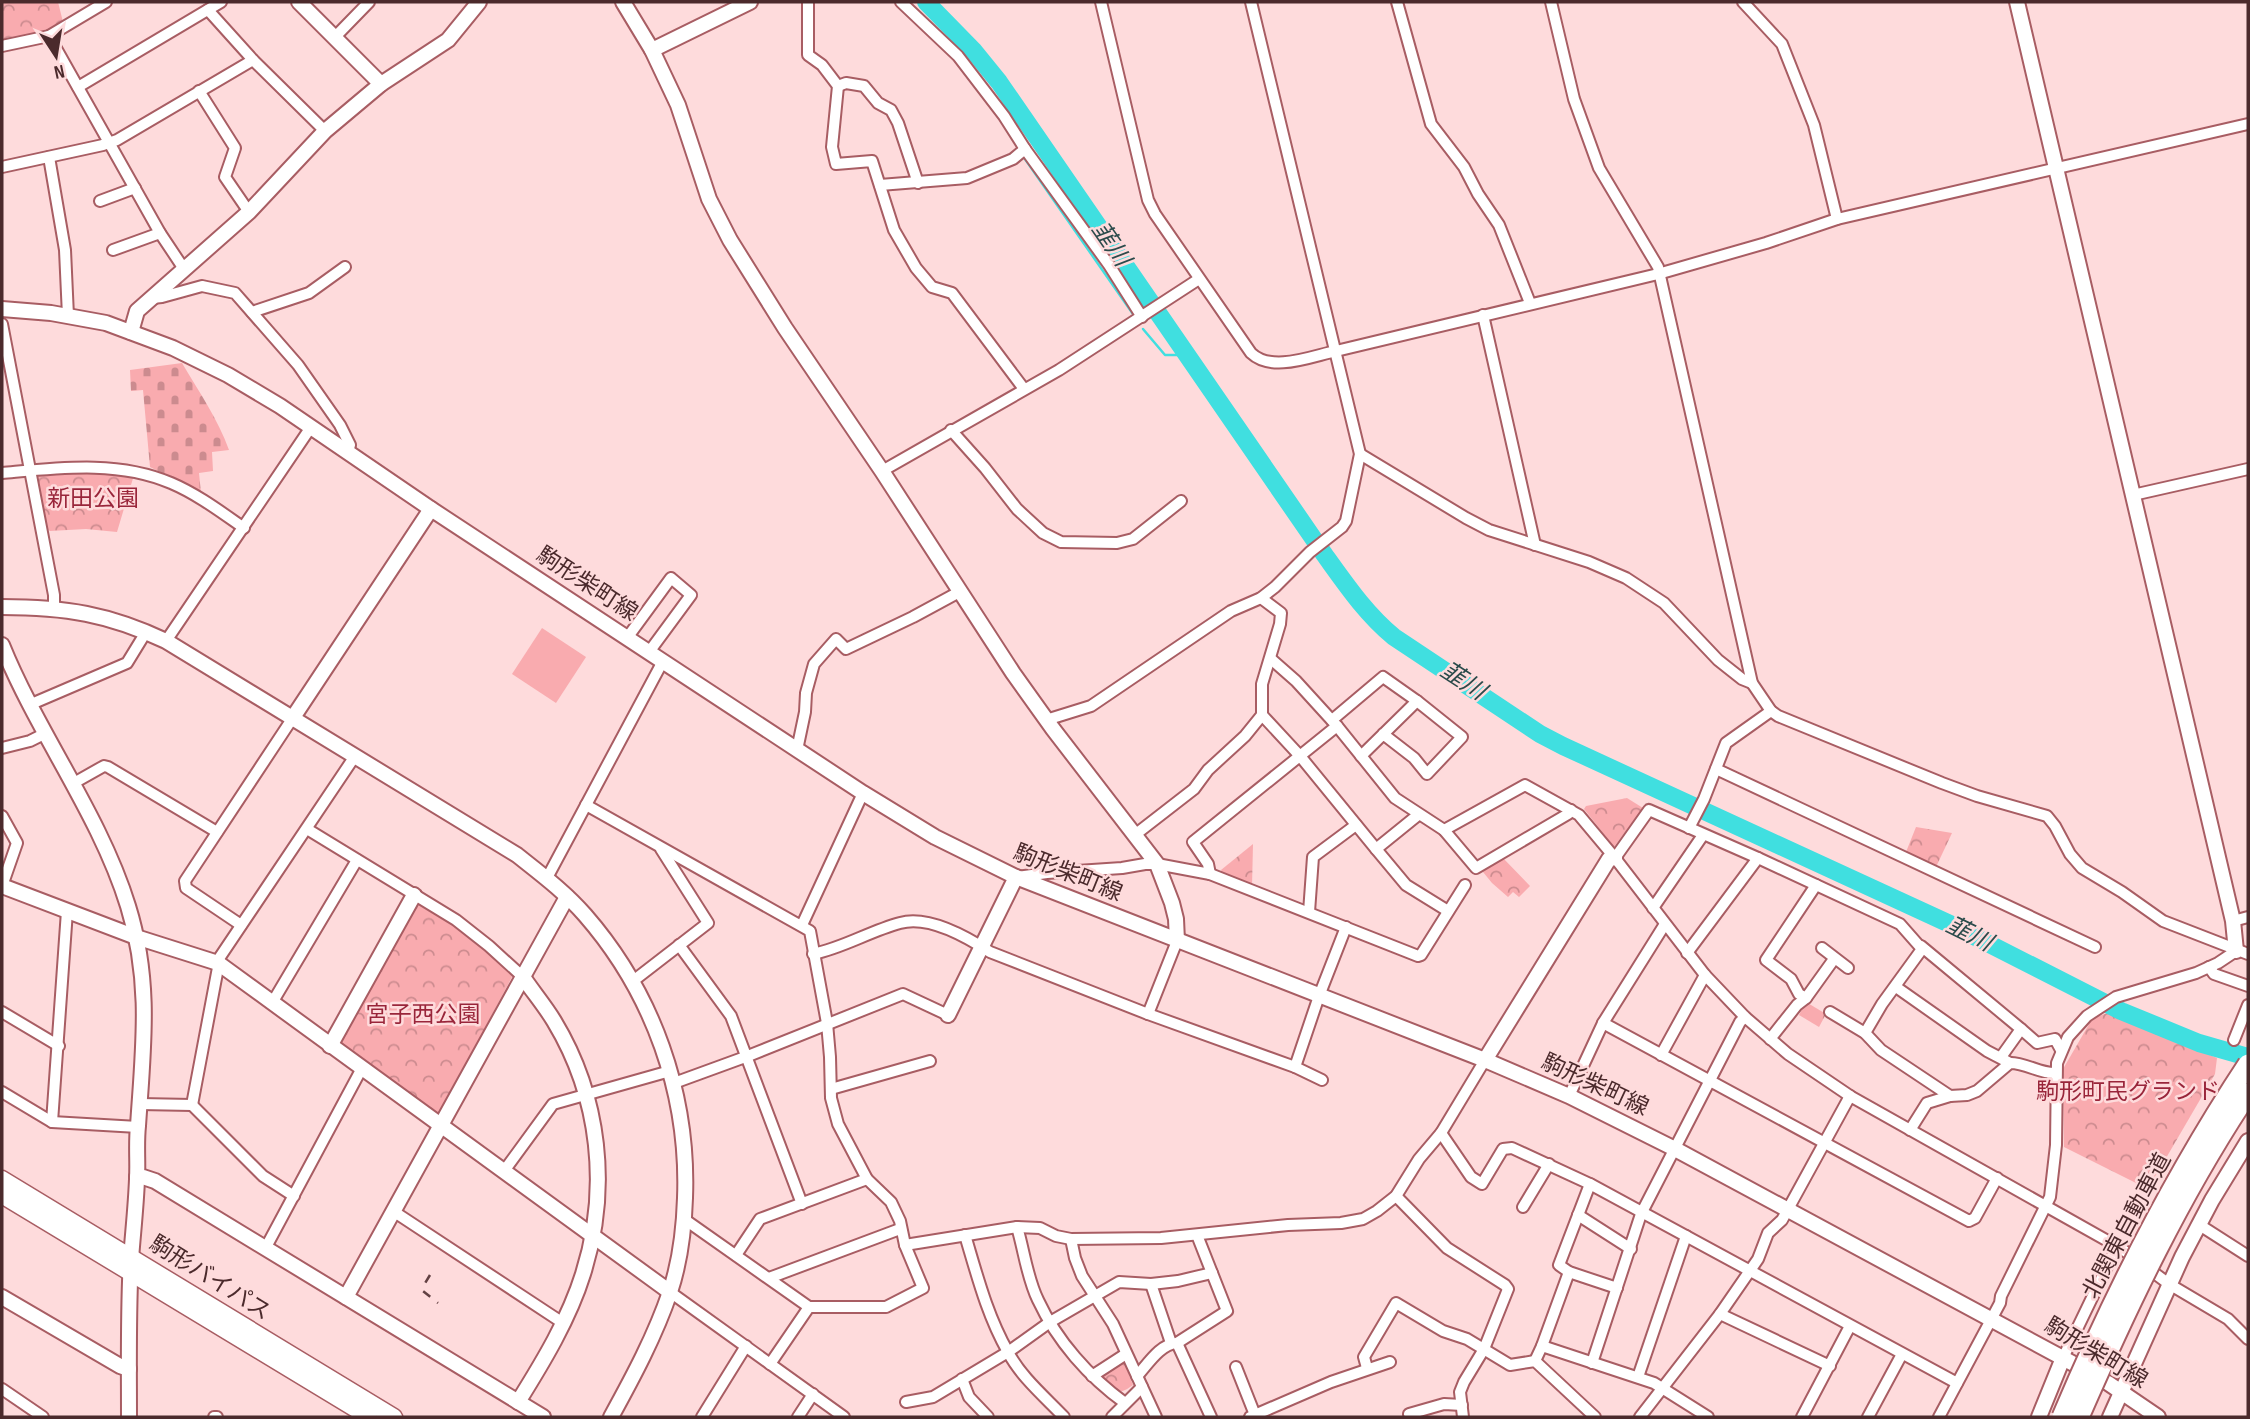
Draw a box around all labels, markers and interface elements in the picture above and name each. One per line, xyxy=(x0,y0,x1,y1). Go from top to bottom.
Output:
north arrow xyxy=(21,21,91,91)
text: N xyxy=(52,59,67,83)
water label: 韮川 xyxy=(1085,216,1138,274)
park label: 新田公園 xyxy=(47,485,139,513)
street label: 駒形柴町線 xyxy=(531,541,643,627)
water label: 韮川 xyxy=(1435,656,1494,708)
street label: 駒形柴町線 xyxy=(1009,838,1127,908)
water label: 韮川 xyxy=(1941,910,2000,959)
park label: 宮子西公園 xyxy=(366,1001,481,1029)
street label: 駒形柴町線 xyxy=(1537,1048,1653,1122)
park label: 駒形町民グランド xyxy=(2036,1078,2220,1106)
street label: 北関東自動車道 xyxy=(2077,1148,2177,1304)
street label: 駒形バイパス xyxy=(144,1230,276,1326)
street label: 駒形柴町線 xyxy=(2040,1311,2152,1395)

